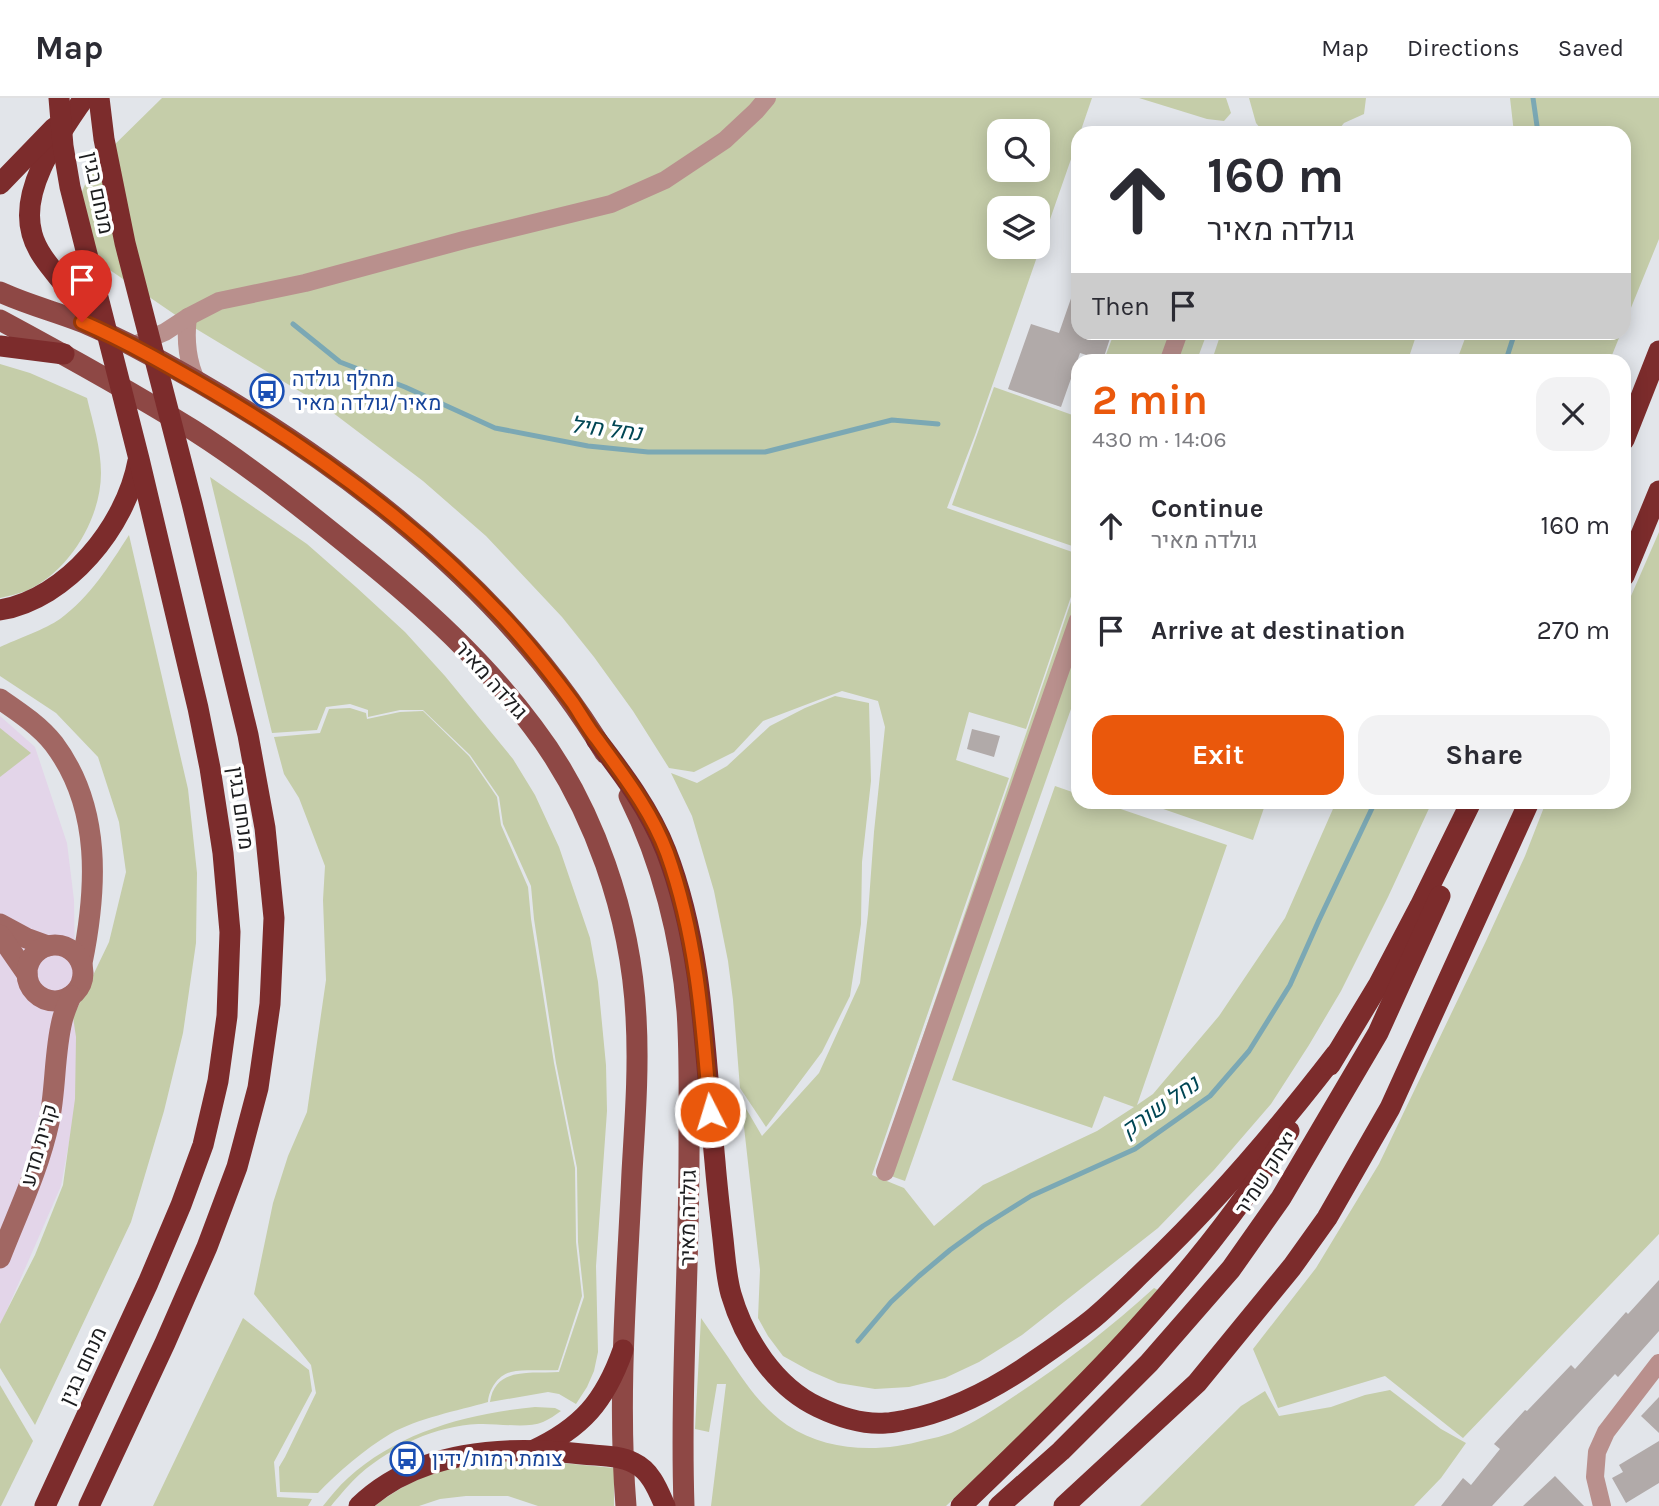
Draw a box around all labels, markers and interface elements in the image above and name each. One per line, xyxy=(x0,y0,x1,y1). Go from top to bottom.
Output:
text: Map xyxy=(35,29,103,67)
text: Map xyxy=(1321,34,1369,62)
text: Directions xyxy=(1407,34,1520,62)
text: Saved xyxy=(1558,34,1624,62)
map controls xyxy=(987,119,1050,259)
button: search xyxy=(987,119,1050,182)
text: 160 m xyxy=(1207,147,1344,204)
street label: מנחם בגין xyxy=(78,150,118,236)
icon: ahead xyxy=(1092,154,1183,245)
button: layers xyxy=(987,196,1050,259)
text: גולדה מאיר xyxy=(1207,211,1355,248)
pin xyxy=(52,250,112,322)
icon: arrive xyxy=(63,261,101,299)
icon: arrive xyxy=(1164,287,1202,325)
text: Then xyxy=(1092,291,1150,322)
place label: מחלף גולדה מאיר/גולדה מאיר xyxy=(292,367,441,415)
bus stop icon: מחלף גולדה מאיר/גולדה מאיר xyxy=(248,372,286,410)
text: 2 min xyxy=(1092,375,1208,425)
button: close xyxy=(1536,377,1610,451)
water label: נחל חיל xyxy=(569,411,645,447)
text: 430 m · 14:06 xyxy=(1092,426,1227,453)
text: Continue xyxy=(1151,493,1263,524)
icon: ahead xyxy=(1092,507,1130,545)
text: 160 m xyxy=(1541,510,1610,541)
text: גולדה מאיר xyxy=(1151,527,1257,554)
icon: arrive xyxy=(1092,612,1130,650)
text: Arrive at destination xyxy=(1151,615,1405,646)
text: 270 m xyxy=(1537,615,1610,646)
street label: גולדה מאיר xyxy=(450,636,532,724)
button: Exit xyxy=(1092,715,1344,795)
button: Share xyxy=(1358,715,1610,795)
street label: מנחם בגין xyxy=(223,765,259,851)
water label: נחל שורק xyxy=(1116,1069,1206,1144)
position arrow xyxy=(673,1075,747,1149)
street label: קרית מדע xyxy=(16,1101,62,1189)
street label: יצחק שמיר xyxy=(1230,1127,1302,1219)
street label: גולדה מאיר xyxy=(675,1169,701,1267)
street label: מנחם בגין xyxy=(54,1323,112,1409)
bus stop icon: צומת רמות/ידין xyxy=(388,1440,426,1478)
place label: צומת רמות/ידין xyxy=(432,1447,563,1471)

